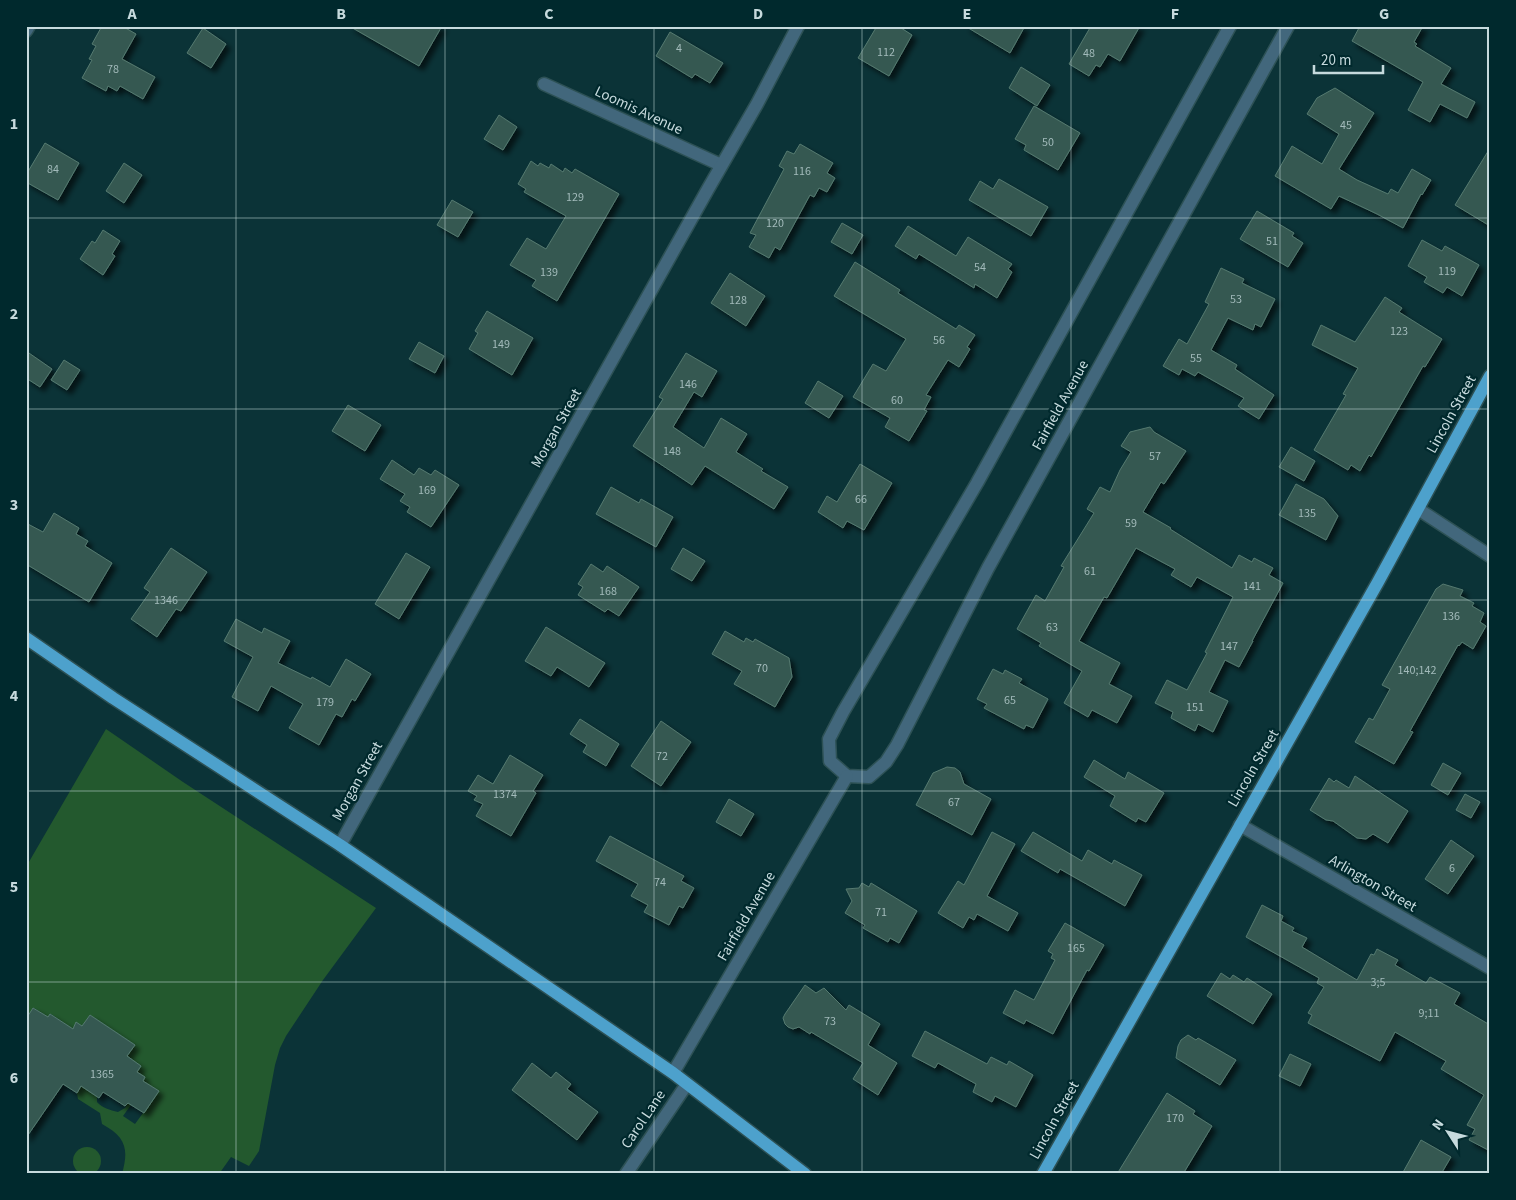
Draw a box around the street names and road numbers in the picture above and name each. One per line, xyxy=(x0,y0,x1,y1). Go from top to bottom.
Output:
street label: Loomis Avenue xyxy=(591,81,686,140)
street label: Fairfield Avenue xyxy=(1027,356,1094,454)
street label: Lincoln Street xyxy=(1421,371,1482,457)
street label: Morgan Street xyxy=(526,385,587,472)
street label: Lincoln Street xyxy=(1223,726,1284,811)
street label: Morgan Street xyxy=(327,738,388,825)
street label: Arlington Street xyxy=(1325,850,1421,917)
street label: Fairfield Avenue xyxy=(712,868,781,965)
street label: Lincoln Street xyxy=(1024,1077,1085,1163)
street label: Carol Lane xyxy=(616,1086,671,1153)

